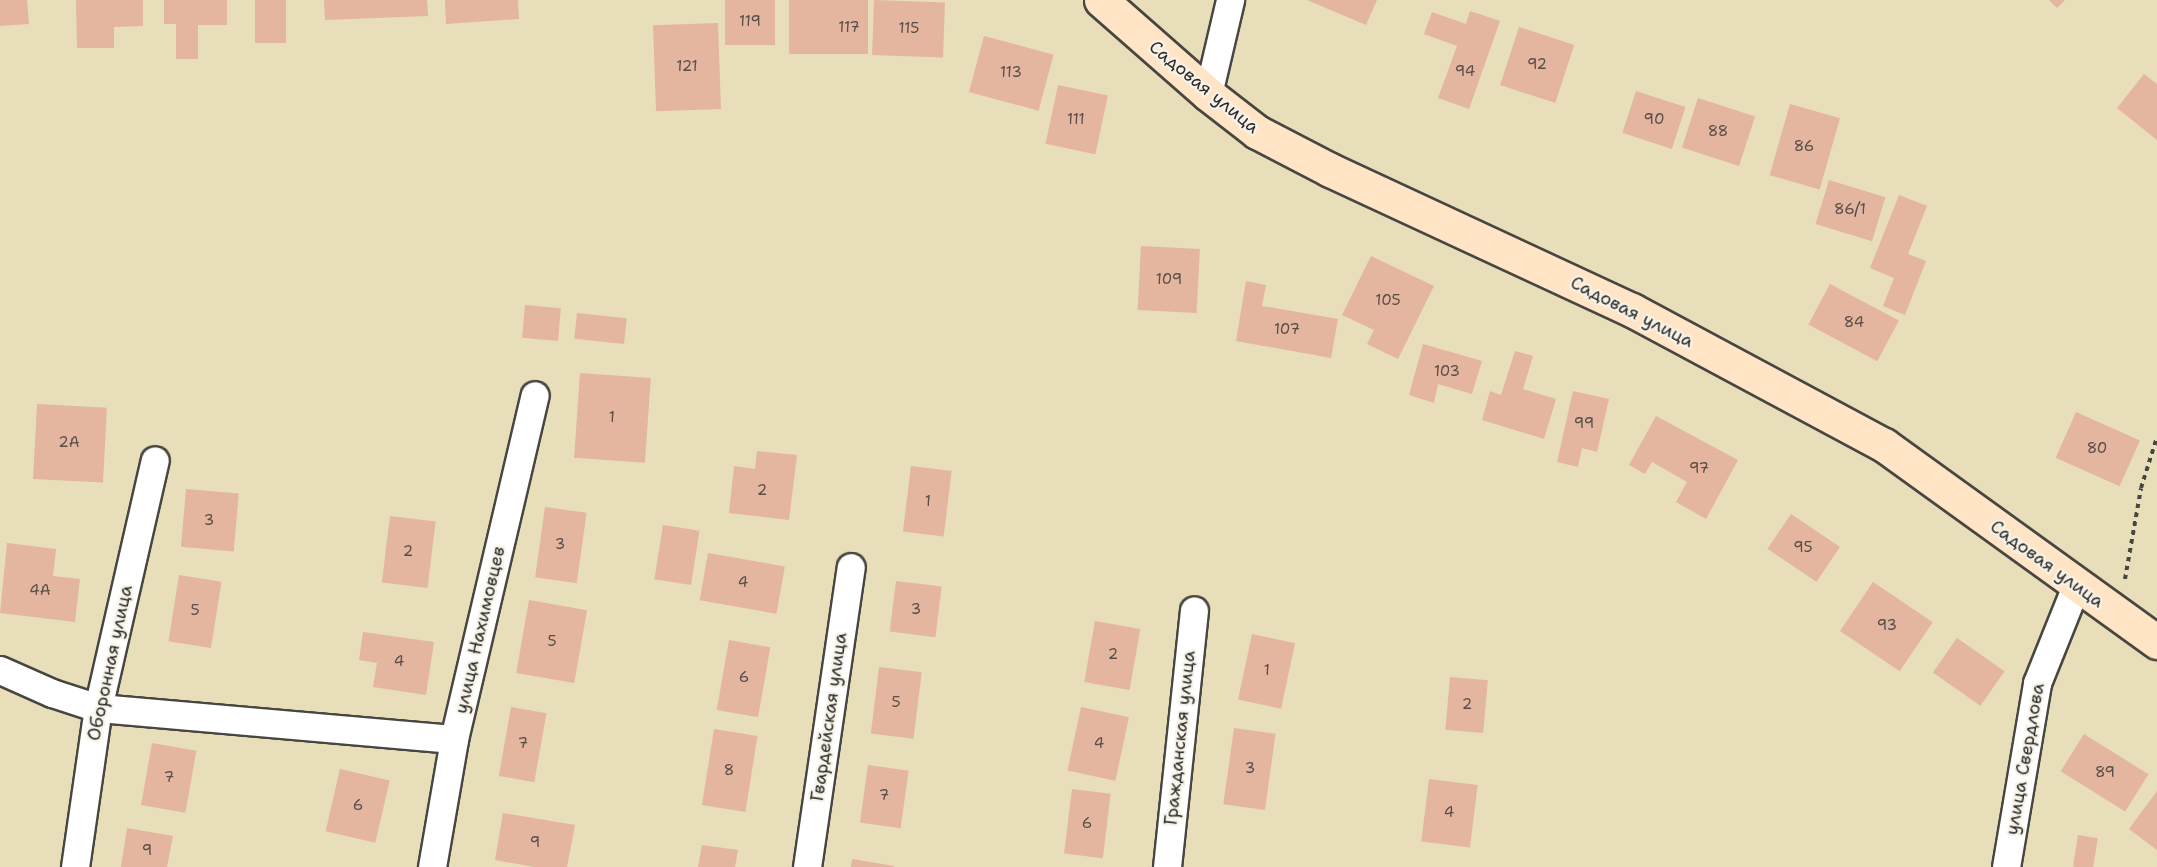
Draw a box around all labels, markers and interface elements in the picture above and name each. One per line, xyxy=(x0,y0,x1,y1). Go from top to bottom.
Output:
house number: 119 xyxy=(739,13,761,31)
house number: 117 xyxy=(838,19,860,37)
house number: 115 xyxy=(899,20,919,38)
street label: Садовая улица xyxy=(1145,36,1263,138)
house number: 92 xyxy=(1527,56,1547,74)
house number: 121 xyxy=(676,58,698,76)
house number: 94 xyxy=(1455,63,1475,81)
house number: 113 xyxy=(1000,64,1022,82)
house number: 111 xyxy=(1067,111,1085,129)
house number: 90 xyxy=(1644,111,1664,129)
house number: 88 xyxy=(1708,123,1728,141)
house number: 86 xyxy=(1794,138,1814,156)
house number: 86/1 xyxy=(1834,201,1866,219)
house number: 109 xyxy=(1156,271,1182,289)
street label: Садовая улица xyxy=(1567,272,1697,352)
house number: 105 xyxy=(1375,292,1401,310)
house number: 84 xyxy=(1844,314,1864,332)
house number: 107 xyxy=(1274,321,1300,339)
house number: 103 xyxy=(1434,363,1460,381)
house number: 1 xyxy=(609,409,615,427)
house number: 99 xyxy=(1574,415,1594,433)
house number: 2А xyxy=(58,434,80,452)
house number: 80 xyxy=(2087,440,2107,458)
house number: 97 xyxy=(1689,460,1709,478)
house number: 2 xyxy=(757,482,767,500)
house number: 1 xyxy=(925,493,931,511)
house number: 3 xyxy=(204,512,214,530)
street label: Садовая улица xyxy=(1986,516,2108,612)
house number: 3 xyxy=(555,536,565,554)
house number: 95 xyxy=(1793,539,1813,557)
house number: 2 xyxy=(403,543,413,561)
street label: улица Нахимовцев xyxy=(450,544,510,716)
house number: 4 xyxy=(738,574,748,592)
house number: 4А xyxy=(29,582,51,600)
street label: Оборонная улица xyxy=(83,583,137,743)
house number: 3 xyxy=(911,601,921,619)
house number: 5 xyxy=(190,602,200,620)
house number: 93 xyxy=(1877,617,1897,635)
street label: Гвардейская улица xyxy=(806,631,852,803)
house number: 5 xyxy=(547,633,557,651)
house number: 2 xyxy=(1108,646,1118,664)
street label: Гражданская улица xyxy=(1160,650,1200,826)
house number: 4 xyxy=(394,653,404,671)
house number: 1 xyxy=(1264,662,1270,680)
house number: 6 xyxy=(739,669,749,687)
street label: улица Свердлова xyxy=(2001,681,2049,837)
house number: 5 xyxy=(891,694,901,712)
house number: 2 xyxy=(1462,696,1472,714)
house number: 7 xyxy=(518,735,528,753)
house number: 4 xyxy=(1094,735,1104,753)
house number: 3 xyxy=(1245,760,1255,778)
house number: 8 xyxy=(724,762,734,780)
house number: 89 xyxy=(2095,764,2115,782)
house number: 7 xyxy=(164,769,174,787)
house number: 7 xyxy=(879,787,889,805)
house number: 6 xyxy=(353,797,363,815)
house number: 4 xyxy=(1444,804,1454,822)
house number: 6 xyxy=(1082,815,1092,833)
house number: 9 xyxy=(530,834,540,852)
house number: 9 xyxy=(142,842,152,860)

